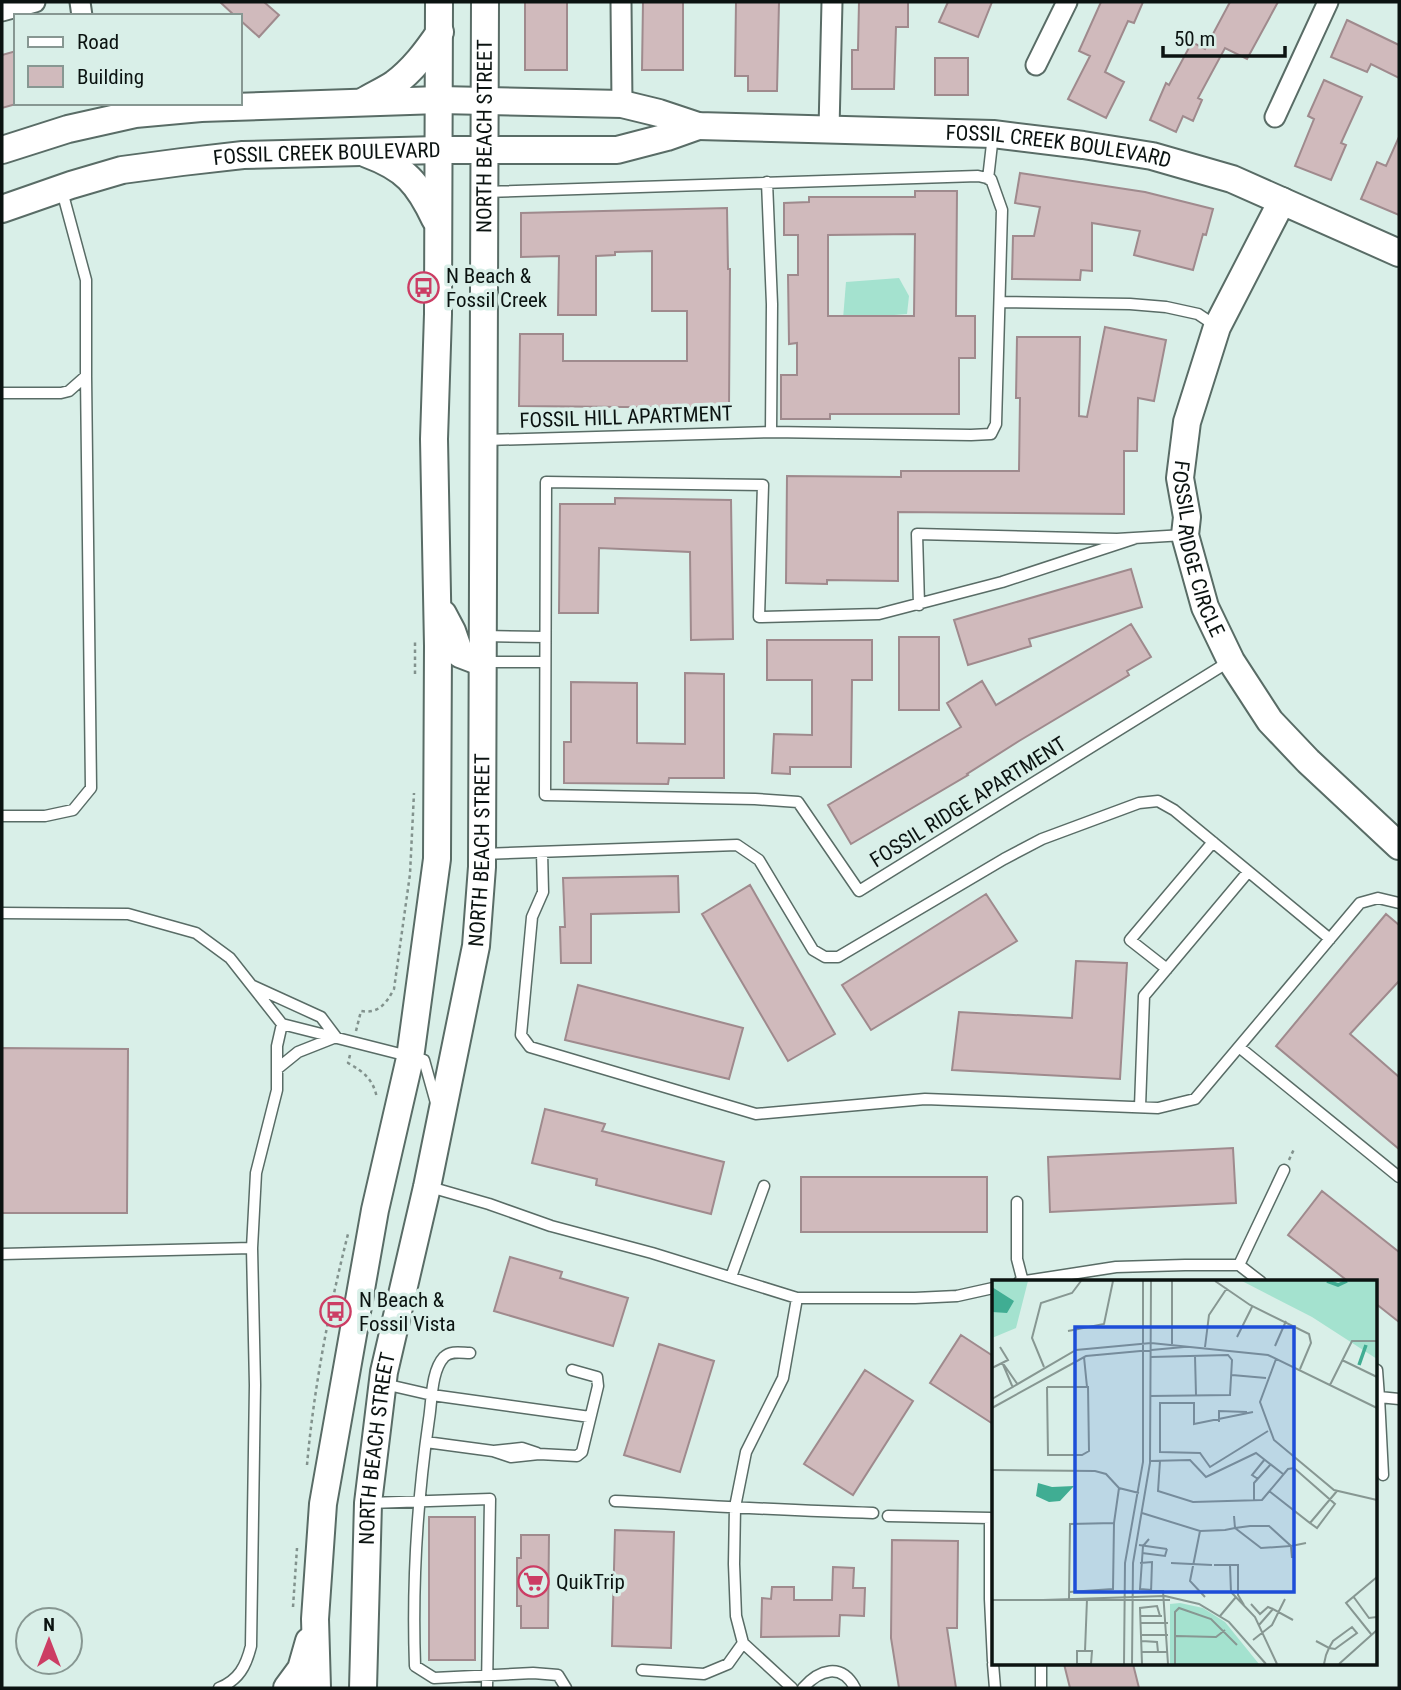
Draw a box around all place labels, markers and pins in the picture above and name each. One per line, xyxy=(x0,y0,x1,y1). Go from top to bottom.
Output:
place label: N Beach & Fossil Creek xyxy=(446,264,548,312)
bus stop icon: N Beach & Fossil Creek xyxy=(406,271,440,305)
place label: N Beach & Fossil Vista xyxy=(359,1288,455,1336)
bus stop icon: N Beach & Fossil Vista xyxy=(319,1295,353,1329)
supermarket icon: QuikTrip xyxy=(516,1565,550,1599)
place label: QuikTrip xyxy=(556,1570,625,1594)

